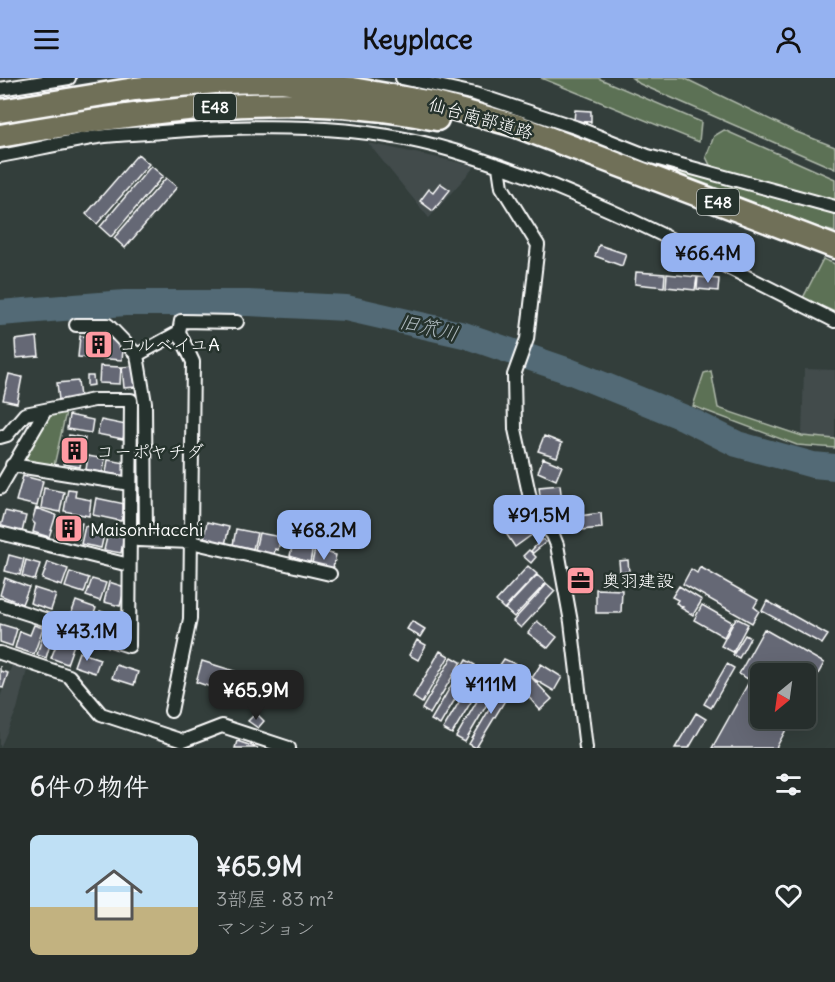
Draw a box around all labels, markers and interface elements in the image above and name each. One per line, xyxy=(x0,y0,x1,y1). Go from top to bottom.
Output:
text: Keyplace xyxy=(362,22,473,56)
icon: menu xyxy=(30,23,63,56)
icon: person xyxy=(772,23,805,56)
street label: 仙台南部道路 xyxy=(426,92,536,144)
road number: E48 xyxy=(194,94,236,120)
road number: E48 xyxy=(697,189,739,215)
pin: ¥66.4M xyxy=(659,233,757,284)
text: ¥66.4M xyxy=(675,240,741,265)
water label: 旧笊川 xyxy=(397,308,461,346)
building icon: コルベイユA xyxy=(82,328,114,360)
place label: コルベイユA xyxy=(119,333,220,356)
building icon: コーポヤチダ xyxy=(59,435,91,467)
place label: コーポヤチダ xyxy=(96,440,204,463)
pin: ¥91.5M xyxy=(490,495,588,546)
text: ¥91.5M xyxy=(507,502,571,527)
pin: ¥68.2M xyxy=(275,510,373,561)
building icon: MaisonHacchi xyxy=(53,513,85,545)
text: ¥68.2M xyxy=(291,517,357,542)
place label: MaisonHacchi xyxy=(90,518,203,541)
office icon: 奥羽建設 xyxy=(565,564,597,596)
place label: 奥羽建設 xyxy=(602,569,674,592)
pin: ¥43.1M xyxy=(38,611,136,662)
text: ¥43.1M xyxy=(56,618,118,643)
north arrow xyxy=(750,663,816,729)
map controls xyxy=(750,663,816,729)
pin: ¥111M xyxy=(449,664,533,715)
pin: ¥65.9M xyxy=(207,670,305,721)
text: ¥111M xyxy=(465,671,517,696)
text: ¥65.9M xyxy=(223,677,289,702)
icon: filters xyxy=(772,768,805,801)
text: 6件の物件 xyxy=(30,770,149,803)
text: ¥65.9M xyxy=(216,850,303,883)
icon: home xyxy=(78,859,150,931)
icon: heart xyxy=(772,879,805,912)
text: 3部屋 · 83 m² xyxy=(216,886,334,911)
text: マンション xyxy=(216,915,315,940)

